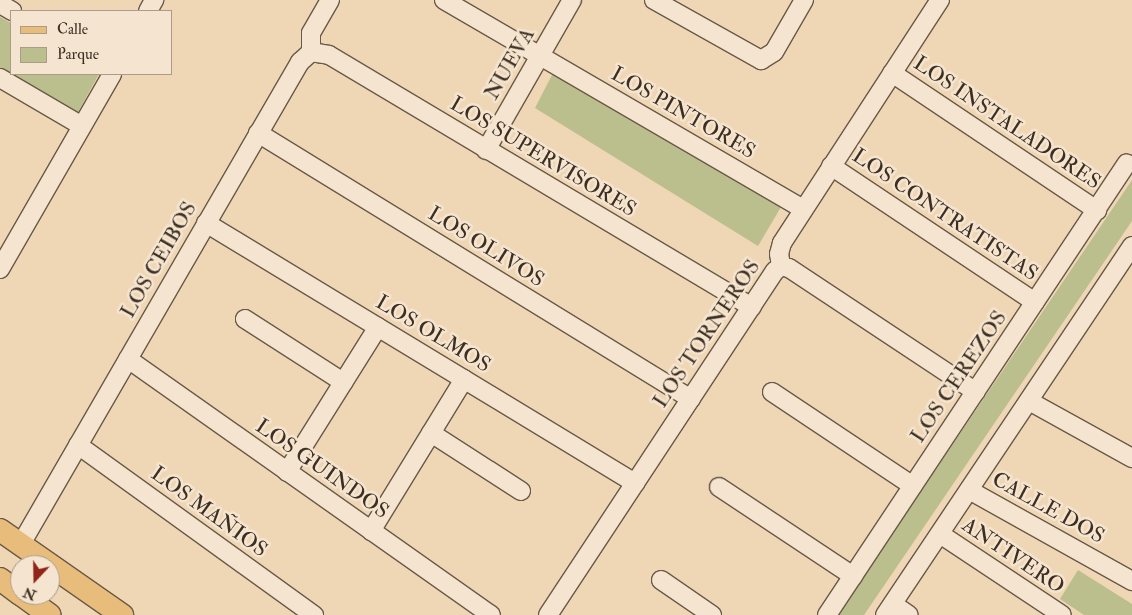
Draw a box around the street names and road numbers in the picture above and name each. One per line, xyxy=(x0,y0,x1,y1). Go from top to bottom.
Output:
street label: NUEVA xyxy=(479,24,541,104)
street label: LOS INSTALADORES xyxy=(909,51,1105,195)
street label: LOS PINTORES xyxy=(606,61,760,165)
street label: LOS SUPERVISORES xyxy=(445,91,641,223)
street label: LOS CONTRATISTAS xyxy=(847,143,1043,287)
street label: LOS CEIBOS xyxy=(116,197,202,323)
street label: LOS OLIVOS xyxy=(423,201,549,293)
street label: LOS TORNEROS xyxy=(648,255,766,413)
street label: LOS OLMOS xyxy=(371,290,495,378)
street label: LOS CEREZOS xyxy=(906,306,1012,448)
street label: LOS GUINDOS xyxy=(251,414,393,524)
street label: LOS MAÑIOS xyxy=(146,461,272,563)
street label: CALLE DOS xyxy=(987,467,1109,549)
street label: ANTIVERO xyxy=(957,513,1069,599)

